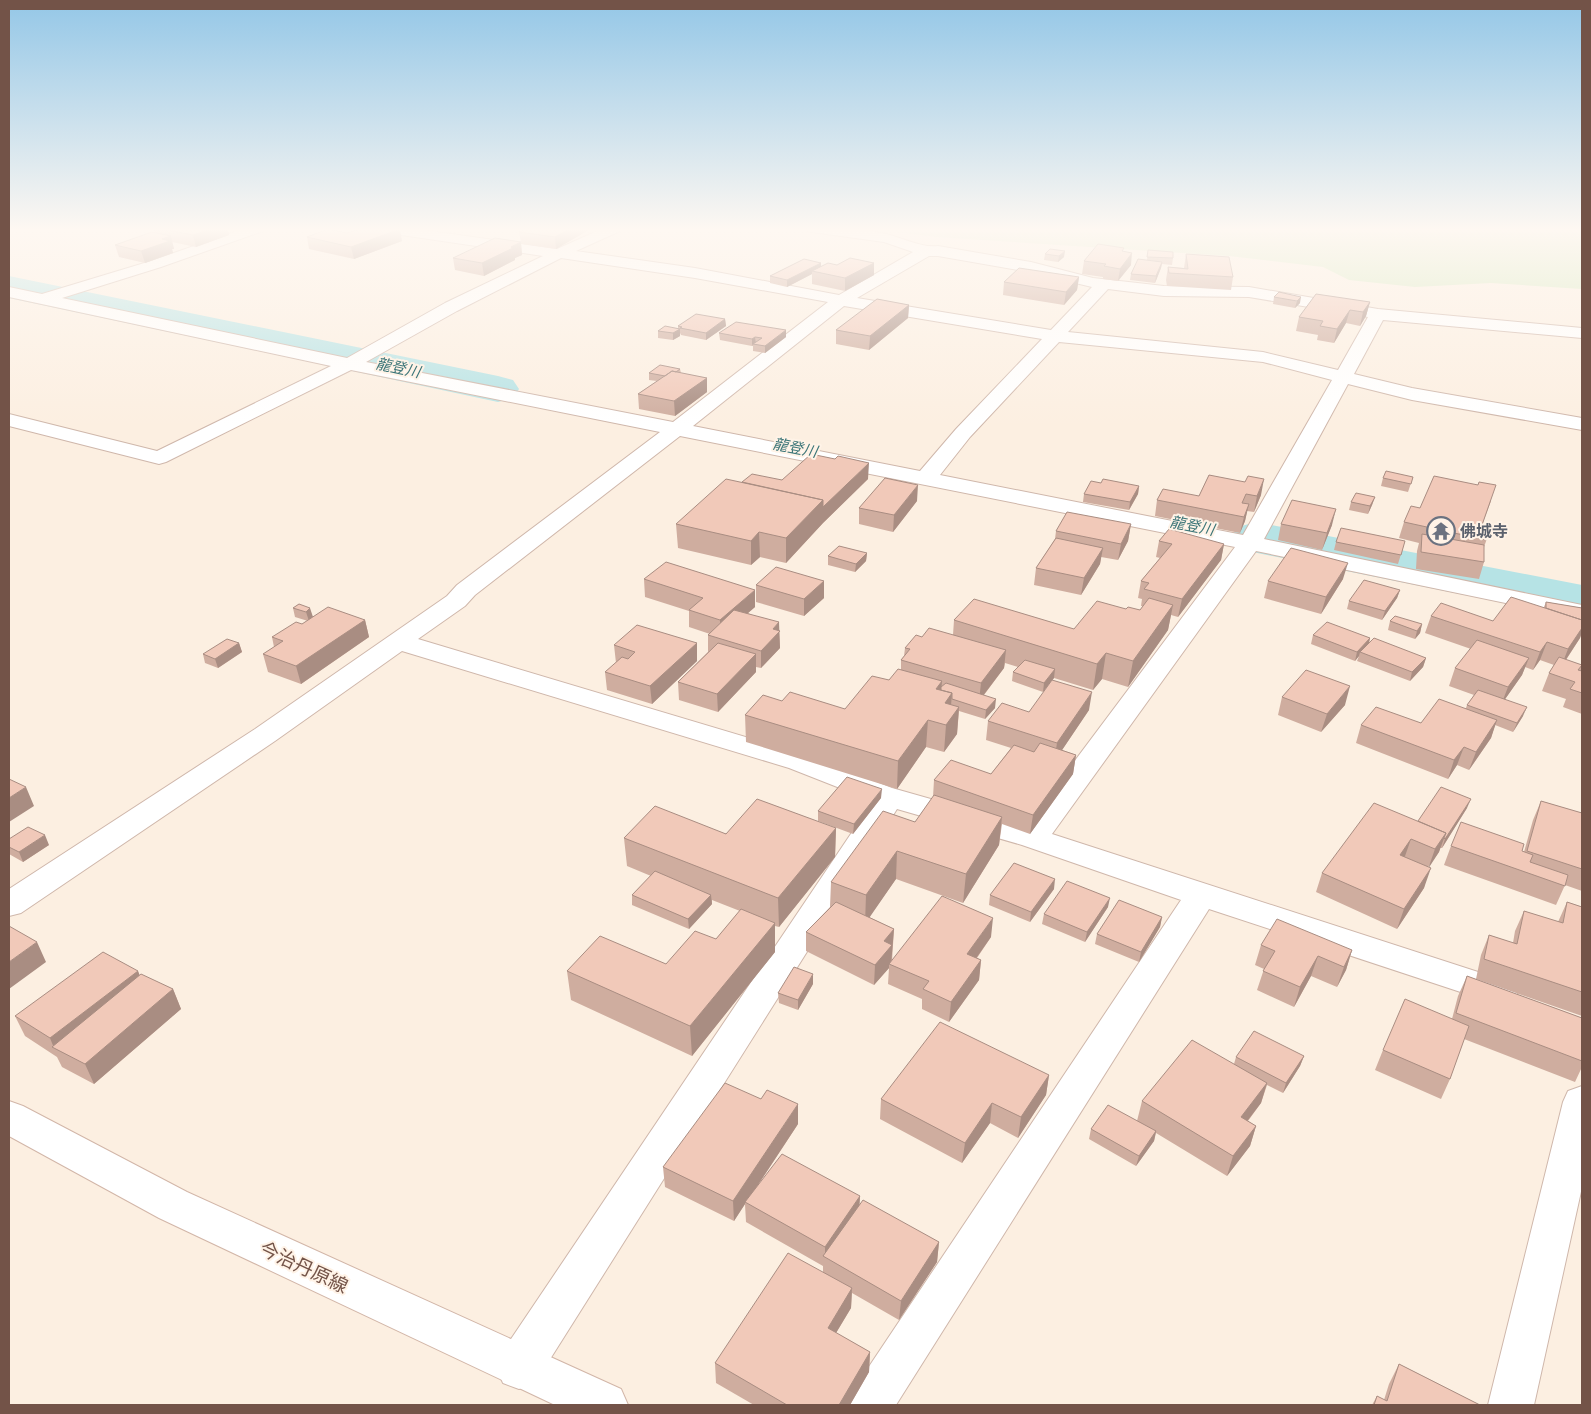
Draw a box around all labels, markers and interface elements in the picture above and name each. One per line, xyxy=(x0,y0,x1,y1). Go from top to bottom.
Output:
water label: 龍登川 xyxy=(374,354,424,381)
water label: 龍登川 xyxy=(771,434,821,461)
water label: 龍登川 xyxy=(1168,512,1218,539)
temple icon: 佛城寺 xyxy=(1426,516,1456,546)
place label: 佛城寺 xyxy=(1460,521,1508,540)
street label: 今治丹原線 xyxy=(256,1236,352,1297)

